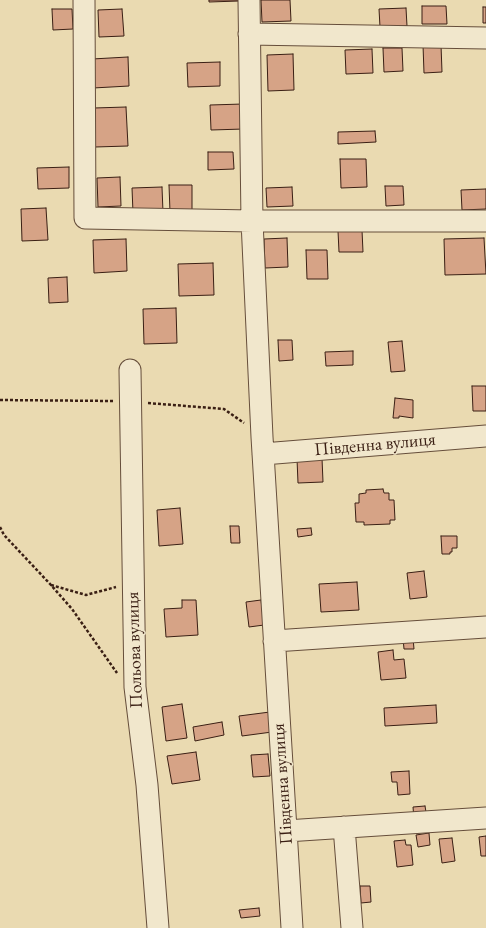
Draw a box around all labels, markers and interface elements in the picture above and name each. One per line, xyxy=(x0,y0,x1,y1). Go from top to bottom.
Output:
street label: Південна вулиця xyxy=(313,429,437,461)
street label: Польова вулиця xyxy=(122,591,148,709)
street label: Південна вулиця xyxy=(268,723,298,845)

